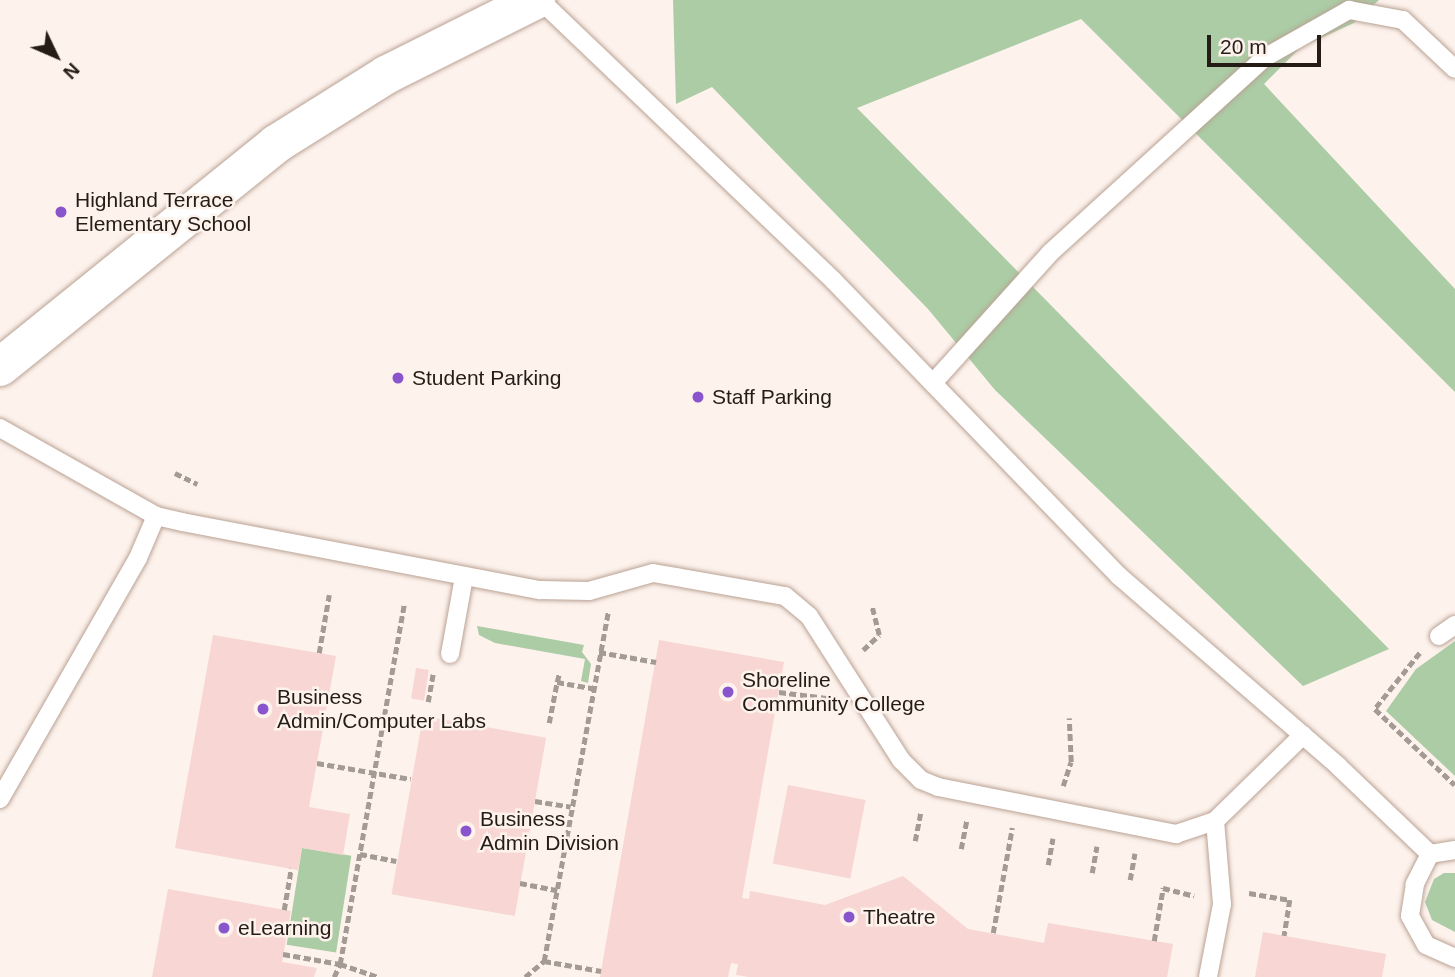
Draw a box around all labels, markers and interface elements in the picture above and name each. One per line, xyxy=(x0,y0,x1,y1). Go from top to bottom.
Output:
north arrow xyxy=(21,21,91,91)
scale bar xyxy=(1210,21,1324,65)
text: 20 m xyxy=(1220,35,1267,58)
text: N xyxy=(59,59,84,83)
place label: Highland Terrace Elementary School xyxy=(75,187,251,237)
marker: Highland Terrace Elementary School xyxy=(53,204,69,220)
place label: Student Parking xyxy=(412,365,561,391)
marker: Student Parking xyxy=(390,370,406,386)
place label: Staff Parking xyxy=(712,384,832,410)
marker: Staff Parking xyxy=(690,389,706,405)
place label: Shoreline Community College xyxy=(742,667,925,717)
place label: Business Admin/Computer Labs xyxy=(277,684,486,734)
marker: Shoreline Community College xyxy=(720,684,736,700)
marker: Business Admin/Computer Labs xyxy=(255,701,271,717)
place label: Business Admin Division xyxy=(480,806,619,856)
marker: Business Admin Division xyxy=(458,823,474,839)
place label: Theatre xyxy=(863,904,935,930)
marker: Theatre xyxy=(841,909,857,925)
place label: eLearning xyxy=(238,915,331,941)
marker: eLearning xyxy=(216,920,232,936)

